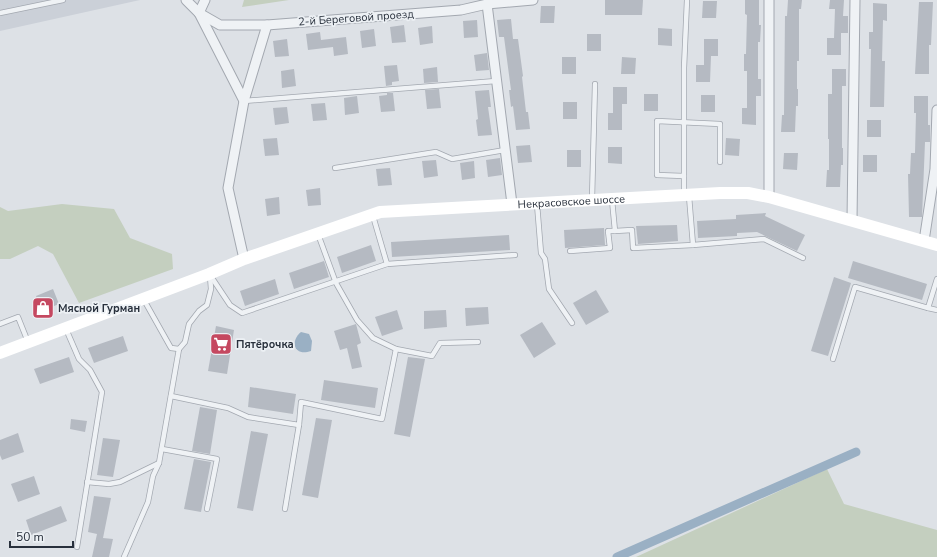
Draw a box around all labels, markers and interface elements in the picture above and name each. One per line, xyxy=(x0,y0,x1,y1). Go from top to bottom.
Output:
street label: 2-й Береговой проезд xyxy=(298,6,415,30)
street label: Некрасовское шоссе xyxy=(517,191,625,212)
shop icon: Мясной Гурман xyxy=(30,295,56,321)
place label: Мясной Гурман xyxy=(58,301,140,316)
supermarket icon: Пятёрочка xyxy=(208,331,234,357)
place label: Пятёрочка xyxy=(236,337,294,352)
scale bar xyxy=(10,523,73,549)
text: 50 m xyxy=(16,529,44,545)

